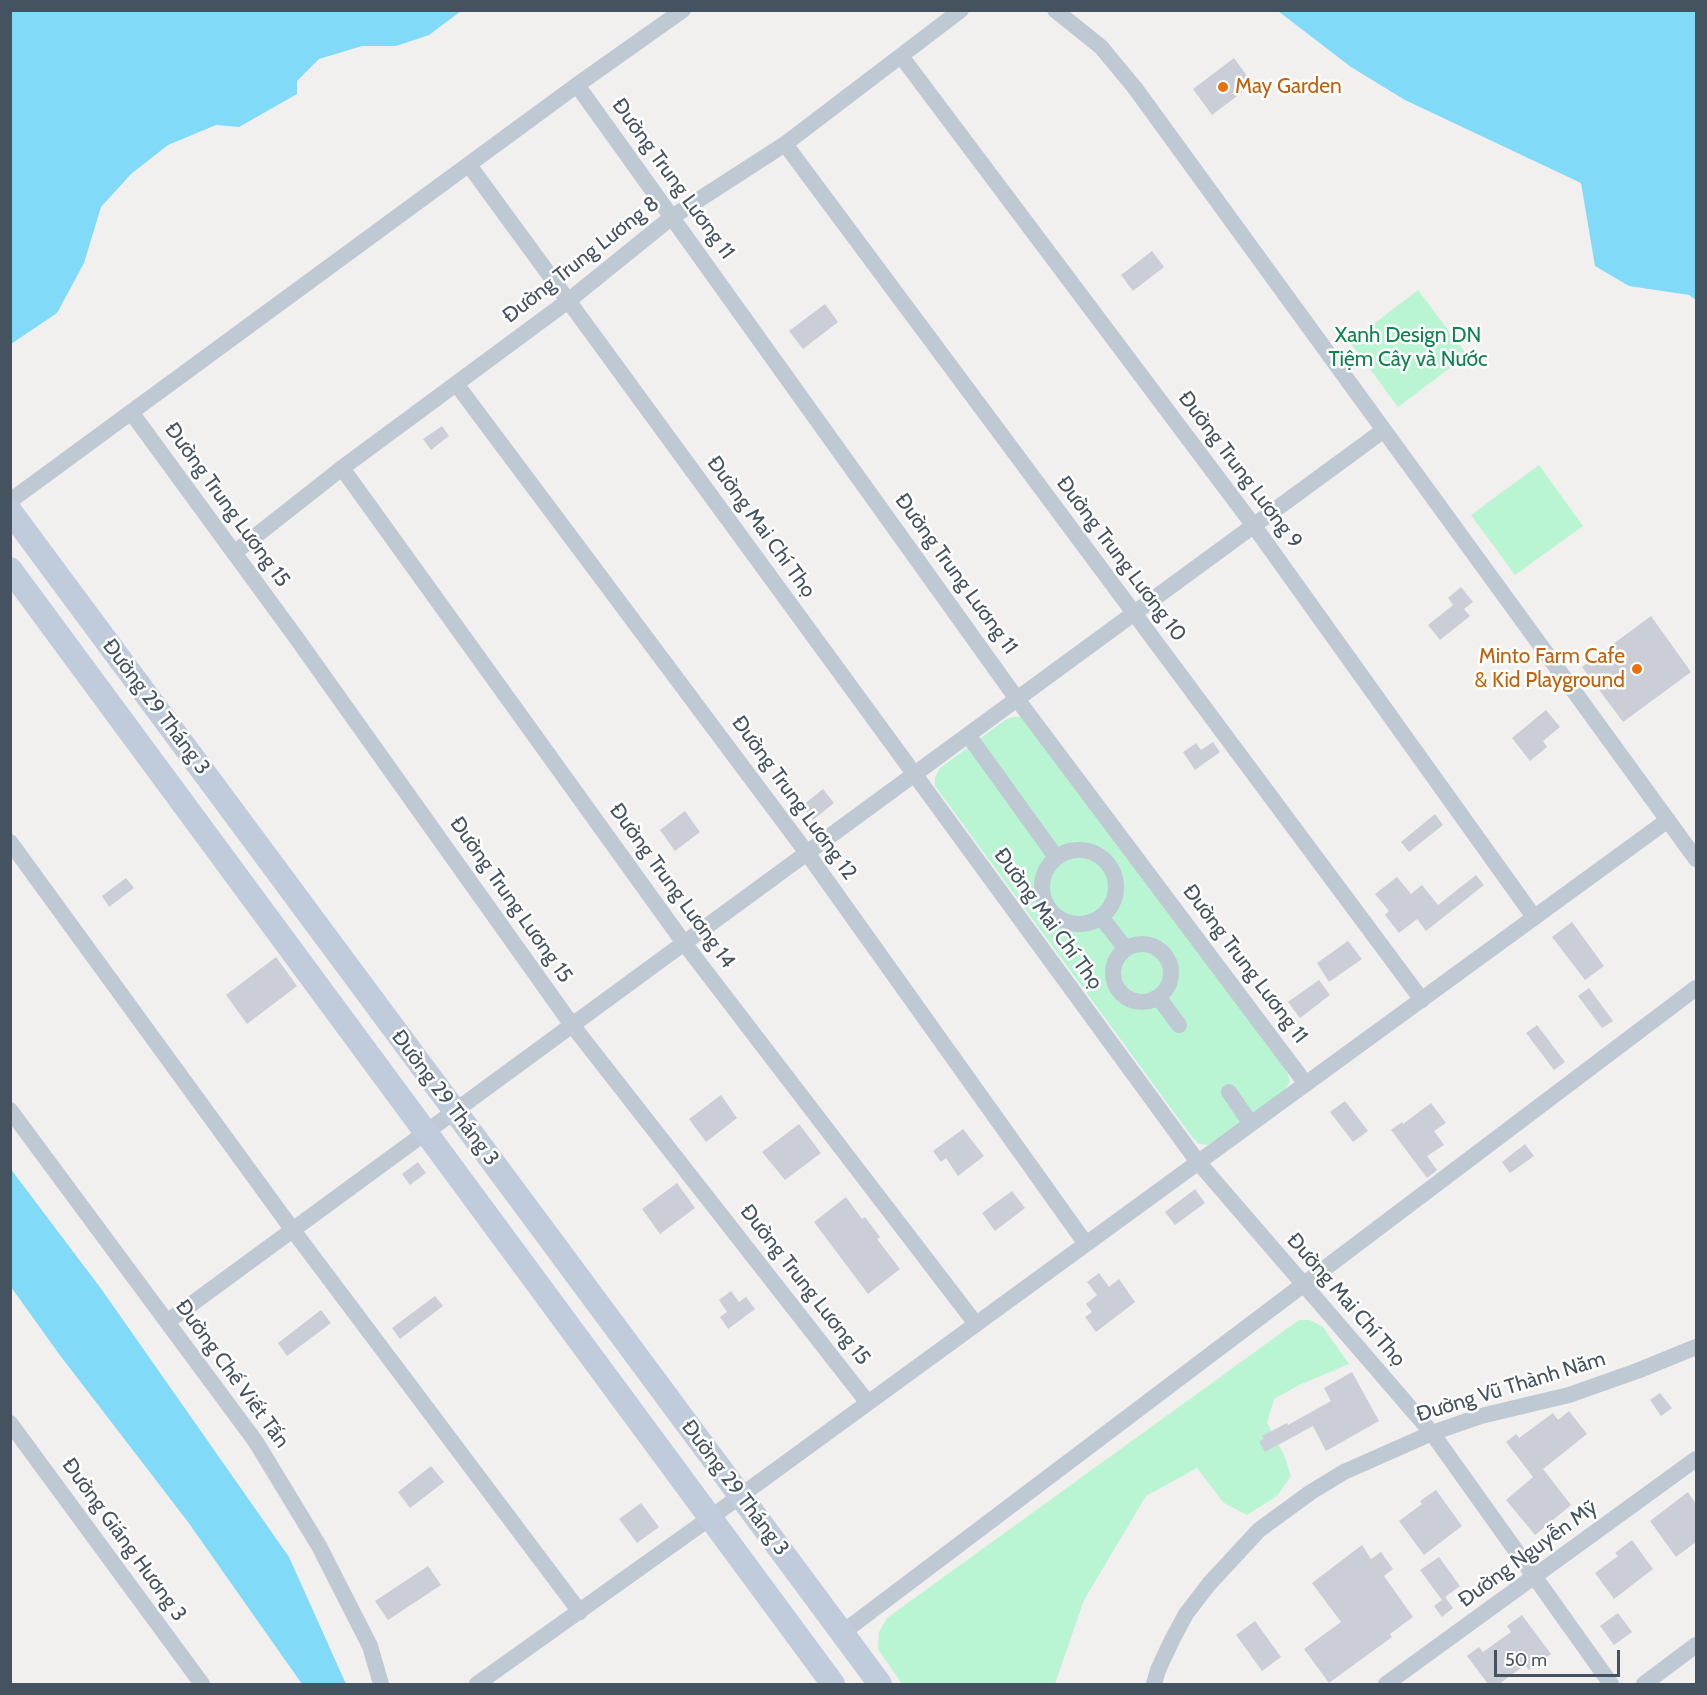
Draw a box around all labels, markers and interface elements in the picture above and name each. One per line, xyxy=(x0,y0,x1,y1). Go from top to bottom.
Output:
place label: May Garden xyxy=(1235,74,1342,100)
marker: May Garden xyxy=(1216,80,1230,94)
street label: Đường Trung Lương 11 xyxy=(606,94,740,264)
street label: Đường Trung Lương 8 xyxy=(498,191,664,329)
park label: Xanh Design DN Tiệm Cây và Nước xyxy=(1329,323,1487,373)
street label: Đường Trung Lương 9 xyxy=(1173,386,1307,554)
street label: Đường Trung Lương 15 xyxy=(159,418,295,592)
street label: Đường Mai Chí Thọ xyxy=(701,451,821,603)
street label: Đường Trung Lương 10 xyxy=(1051,472,1191,646)
street label: Đường Trung Lương 11 xyxy=(889,489,1023,659)
street label: Đường 29 Tháng 3 xyxy=(97,634,215,780)
place label: Minto Farm Cafe & Kid Playground xyxy=(1474,644,1625,694)
marker: Minto Farm Cafe & Kid Playground xyxy=(1630,662,1644,676)
street label: Đường Trung Lương 12 xyxy=(726,711,862,885)
street label: Đường Trung Lương 14 xyxy=(604,799,740,973)
street label: Đường Trung Lương 15 xyxy=(444,812,578,988)
street label: Đường Mai Chí Thọ xyxy=(988,843,1108,995)
street label: Đường Trung Lương 11 xyxy=(1177,880,1313,1048)
street label: Đường 29 Tháng 3 xyxy=(386,1025,504,1171)
street label: Đường Trung Lương 15 xyxy=(735,1200,875,1370)
street label: Đường Mai Chí Thọ xyxy=(1281,1228,1411,1372)
street label: Đường Chế Viết Tấn xyxy=(170,1295,294,1453)
street label: Đường Vũ Thành Năm xyxy=(1414,1346,1608,1428)
street label: Đường 29 Tháng 3 xyxy=(676,1415,794,1561)
street label: Đường Giáng Hương 3 xyxy=(56,1453,192,1627)
street label: Đường Nguyễn Mỹ xyxy=(1454,1495,1602,1613)
scale bar xyxy=(1497,1638,1623,1676)
text: 50 m xyxy=(1505,1649,1547,1671)

